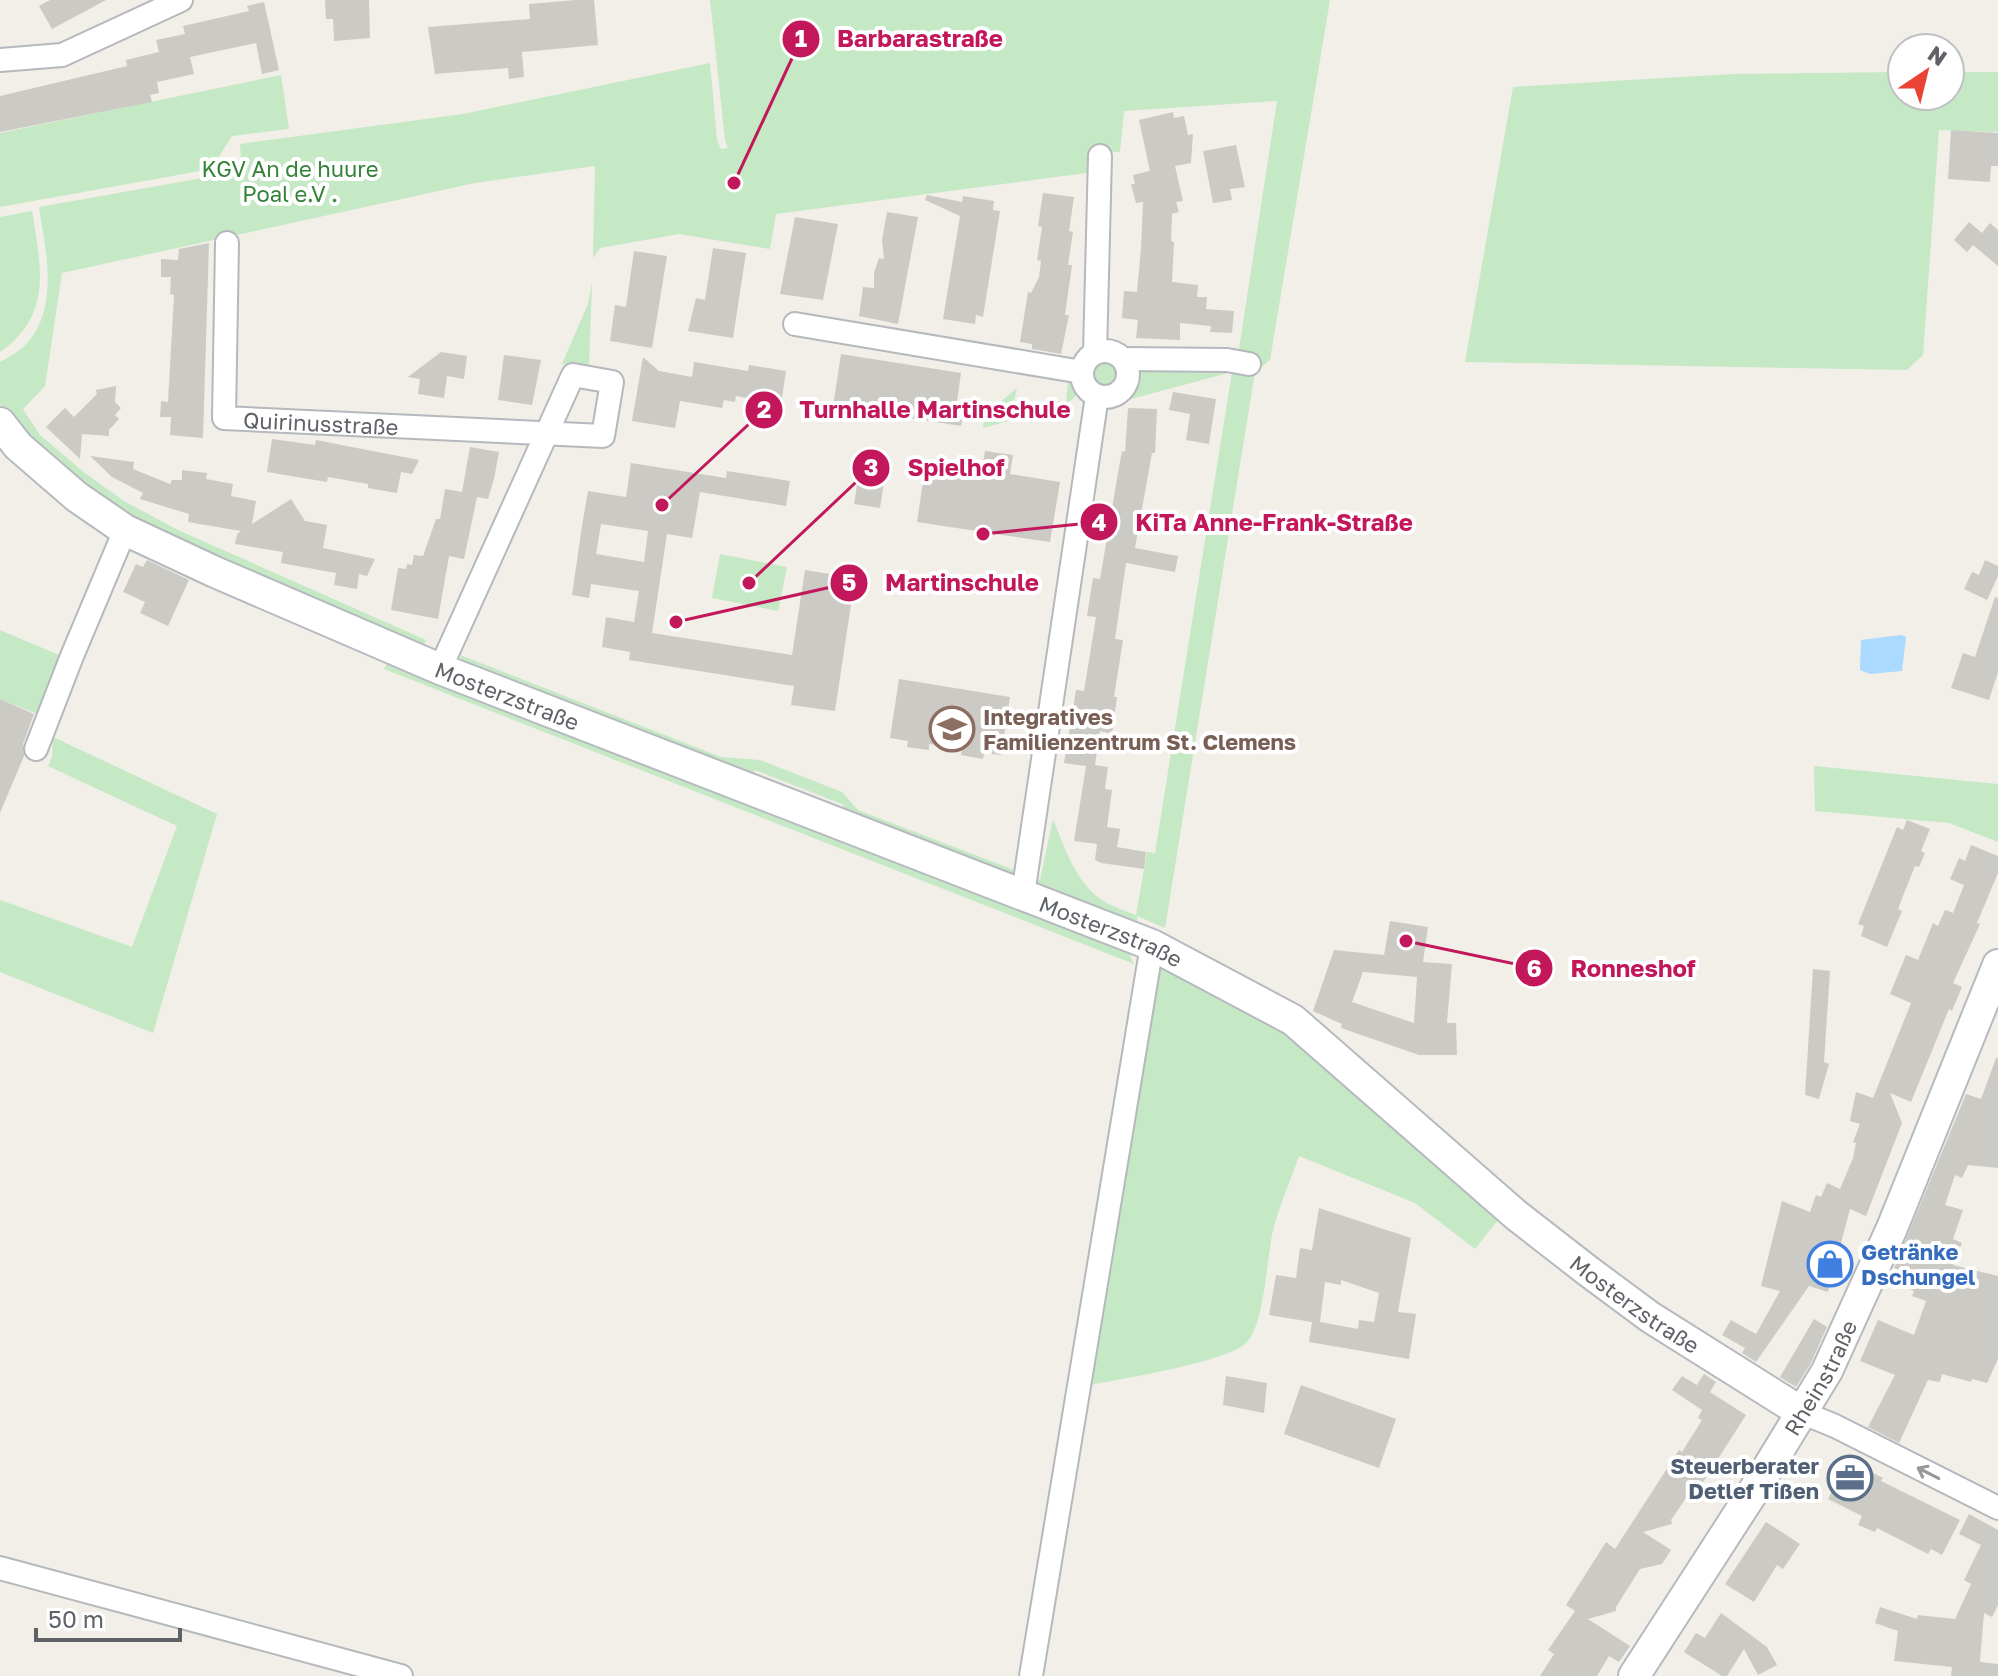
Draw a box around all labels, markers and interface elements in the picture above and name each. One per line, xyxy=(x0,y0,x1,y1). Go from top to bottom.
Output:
callout: Barbarastraße xyxy=(781,15,1019,63)
text: 1 xyxy=(795,23,807,52)
text: Barbarastraße xyxy=(837,23,1003,52)
north arrow xyxy=(1886,32,1966,112)
text: N xyxy=(1923,39,1952,71)
park label: KGV An de huure Poal e.V . xyxy=(202,155,378,207)
callout: Turnhalle Martinschule xyxy=(744,386,1087,434)
text: 2 xyxy=(757,394,771,423)
text: Turnhalle Martinschule xyxy=(799,394,1071,423)
street label: Quirinusstraße xyxy=(243,405,399,440)
callout: Spielhof xyxy=(851,444,1020,492)
text: 3 xyxy=(864,452,878,481)
text: Spielhof xyxy=(907,452,1005,481)
callout: KiTa Anne-Frank-Straße xyxy=(1079,498,1429,546)
text: 4 xyxy=(1092,507,1107,536)
text: KiTa Anne-Frank-Straße xyxy=(1135,507,1413,536)
callout: Martinschule xyxy=(829,559,1055,607)
text: 5 xyxy=(842,567,856,596)
text: Martinschule xyxy=(885,567,1039,596)
street label: Mosterzstraße xyxy=(431,655,583,735)
place label: Integratives Familienzentrum St. Clemens xyxy=(983,703,1296,755)
school or university icon: Integratives Familienzentrum St. Clemens xyxy=(928,705,976,753)
street label: Mosterzstraße xyxy=(1036,889,1187,972)
callout: Ronneshof xyxy=(1514,944,1711,992)
text: 6 xyxy=(1526,953,1542,982)
text: Ronneshof xyxy=(1571,953,1696,982)
place label: Getränke Dschungel xyxy=(1861,1238,1975,1290)
shop icon: Getränke Dschungel xyxy=(1806,1240,1854,1288)
street label: Mosterzstraße xyxy=(1565,1249,1705,1358)
street label: Rheinstraße xyxy=(1778,1316,1862,1440)
place label: Steuerberater Detlef Tißen xyxy=(1670,1452,1819,1504)
office icon: Steuerberater Detlef Tißen xyxy=(1826,1454,1874,1502)
one-way arrow xyxy=(1917,1465,1941,1480)
scale bar xyxy=(36,1592,180,1642)
text: 50 m xyxy=(48,1604,104,1633)

